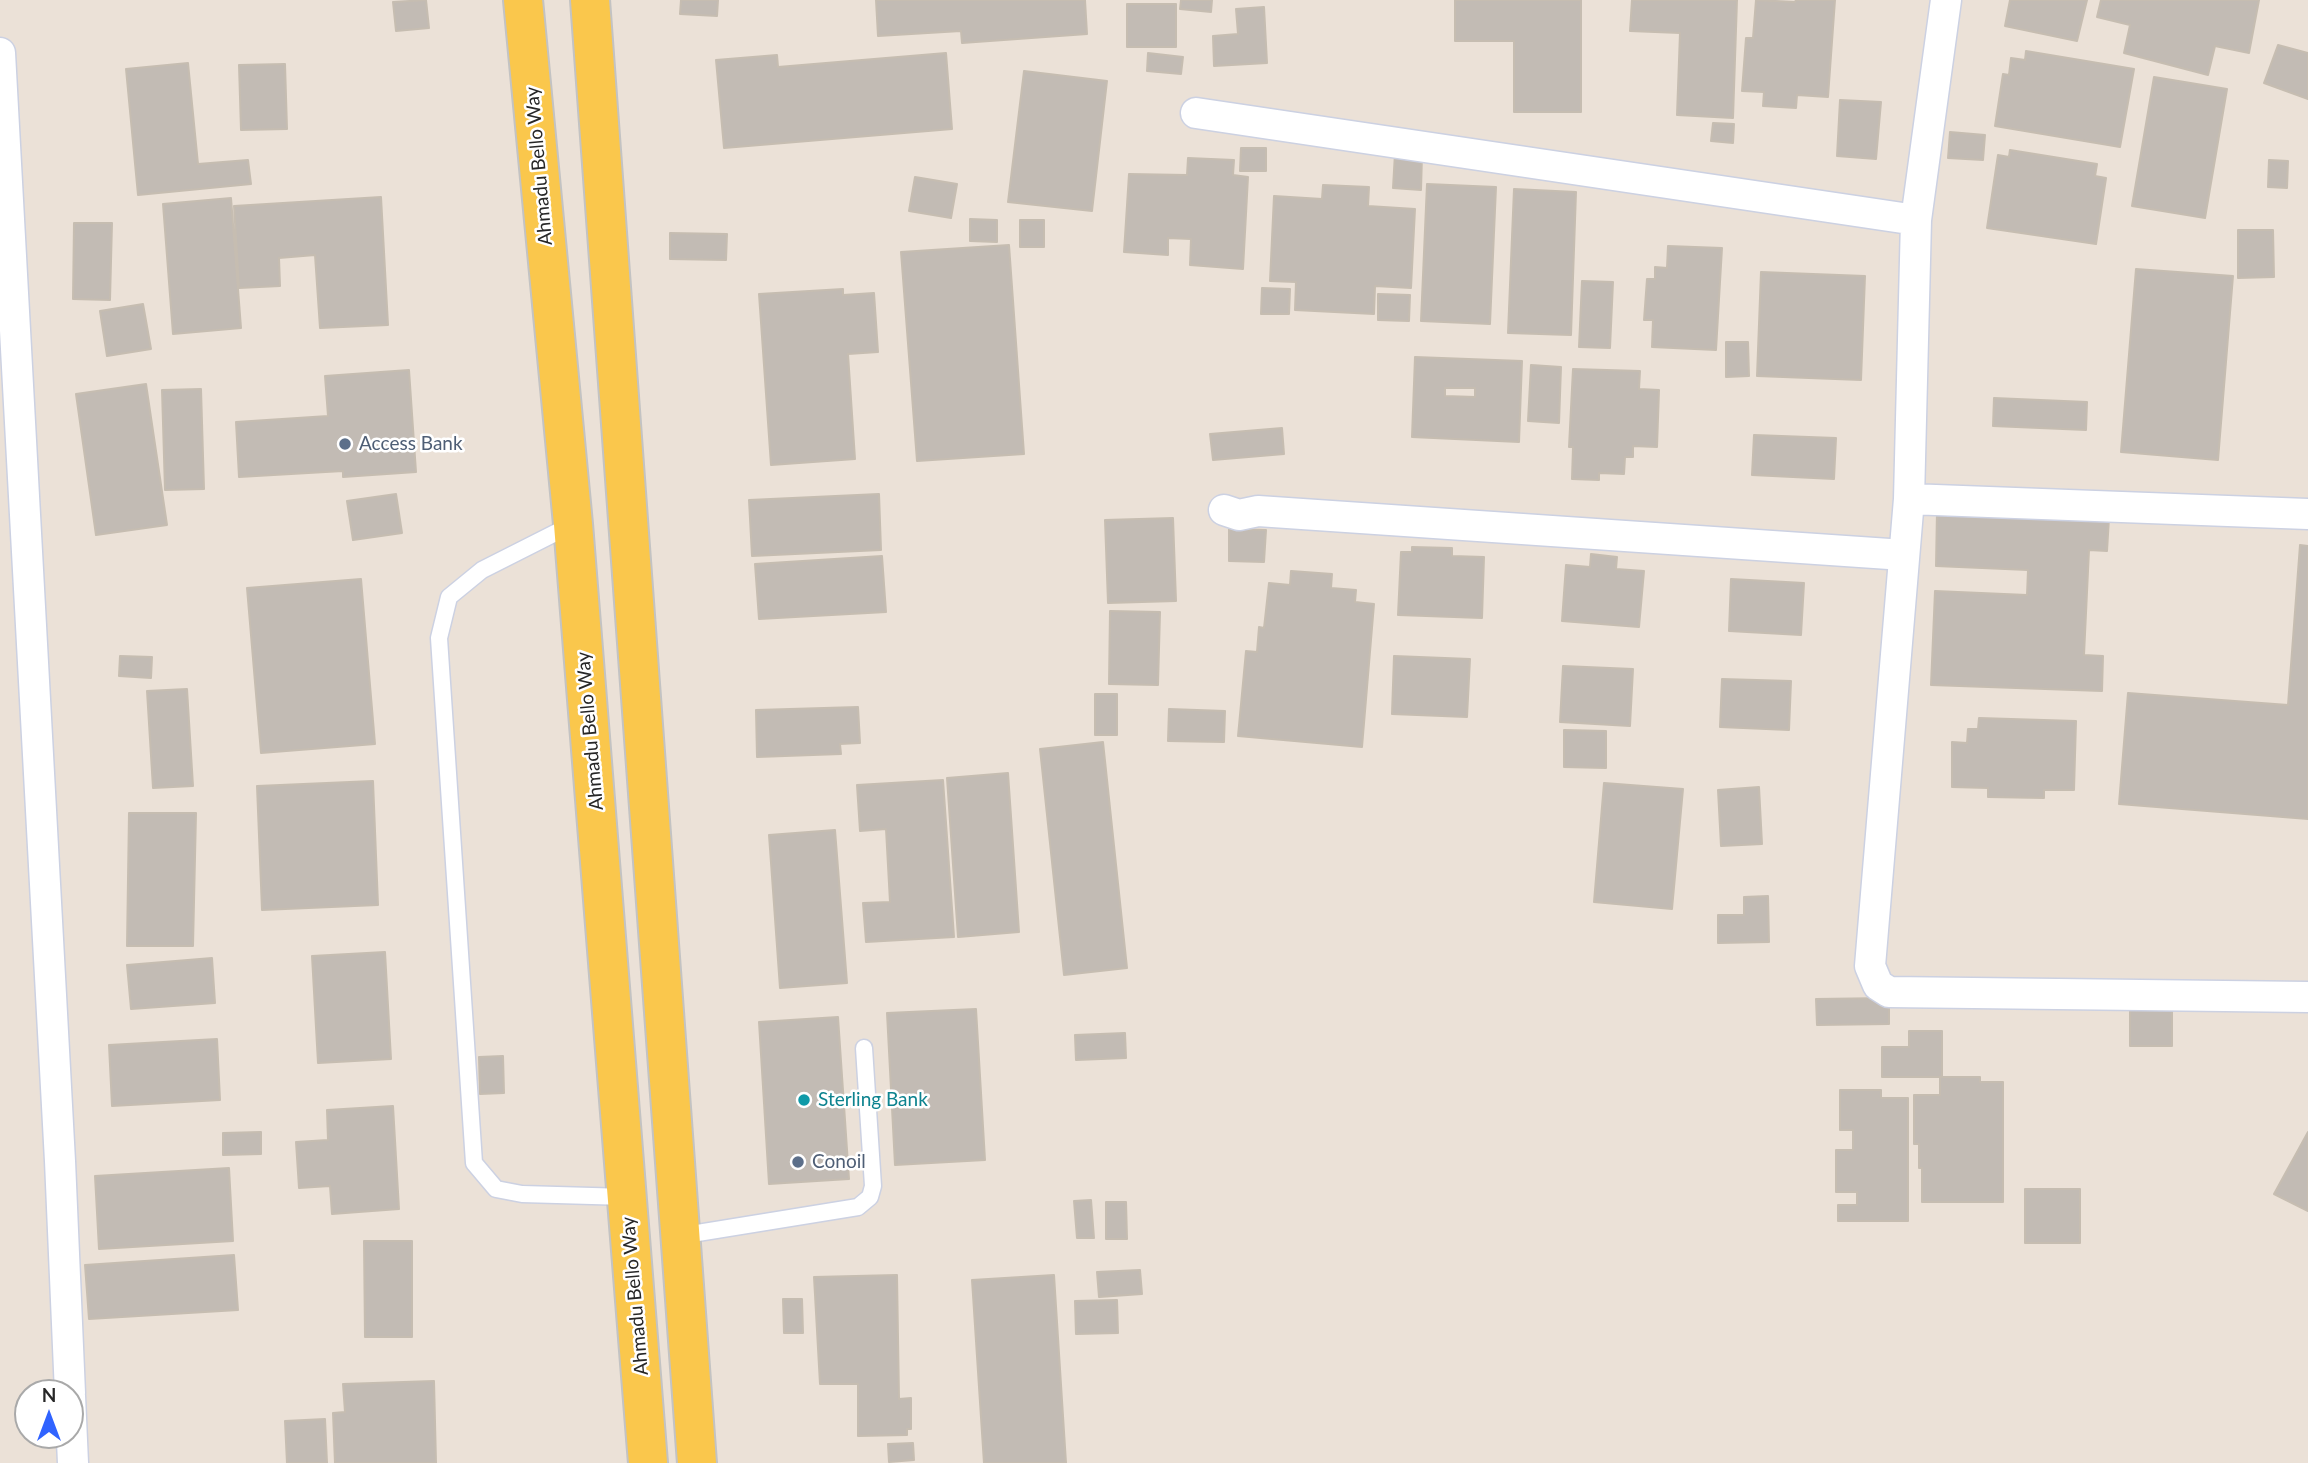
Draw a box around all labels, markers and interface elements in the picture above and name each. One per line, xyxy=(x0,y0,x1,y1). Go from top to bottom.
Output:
street label: Ahmadu Bello Way xyxy=(521,86,557,246)
place label: Access Bank xyxy=(359,433,463,455)
marker: Access Bank xyxy=(337,436,353,452)
street label: Ahmadu Bello Way xyxy=(572,651,608,811)
place label: Sterling Bank xyxy=(818,1089,928,1111)
marker: Sterling Bank xyxy=(796,1092,812,1108)
place label: Conoil xyxy=(812,1151,866,1173)
marker: Conoil xyxy=(790,1154,806,1170)
street label: Ahmadu Bello Way xyxy=(617,1216,653,1376)
north arrow xyxy=(14,1379,84,1449)
text: N xyxy=(42,1383,56,1406)

